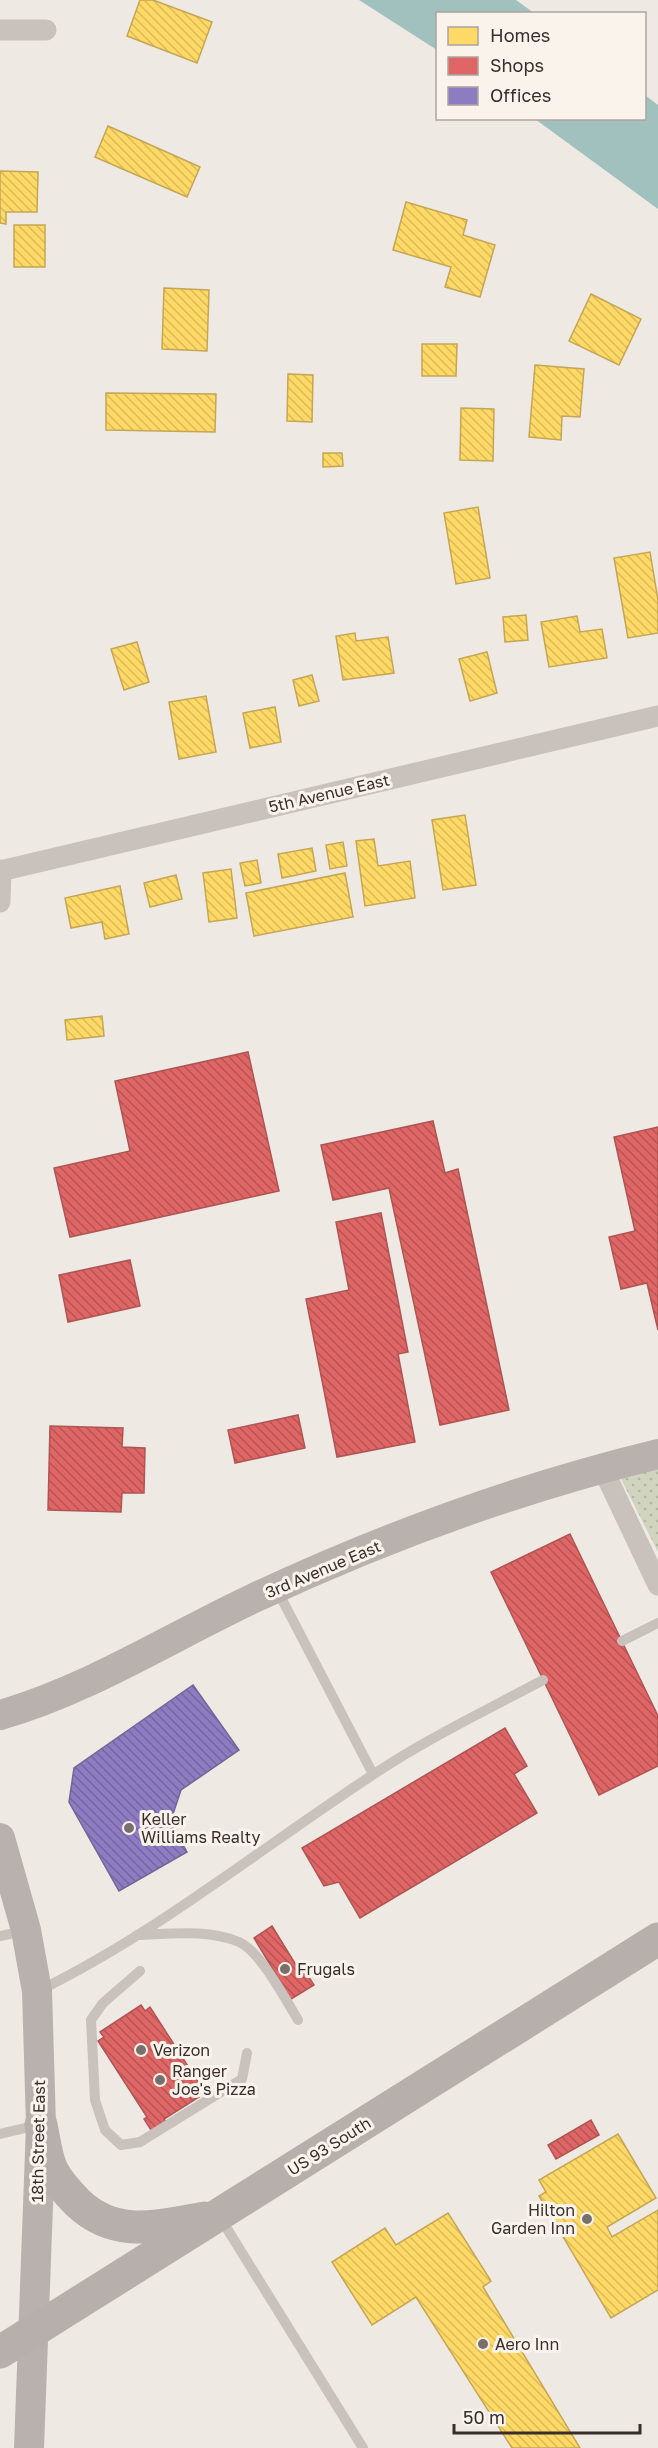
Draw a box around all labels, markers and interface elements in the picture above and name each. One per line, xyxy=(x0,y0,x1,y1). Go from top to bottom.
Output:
legend xyxy=(436,12,646,120)
text: Homes xyxy=(490,24,550,46)
text: Shops xyxy=(490,54,544,76)
text: Offices xyxy=(490,84,551,106)
street label: 5th Avenue East xyxy=(267,769,391,817)
street label: 3rd Avenue East xyxy=(262,1536,384,1602)
place label: Keller Williams Realty xyxy=(141,1809,260,1847)
marker: Keller Williams Realty xyxy=(122,1821,136,1835)
place label: Frugals xyxy=(297,1959,355,1979)
marker: Frugals xyxy=(278,1962,292,1976)
place label: Verizon xyxy=(153,2040,210,2060)
marker: Verizon xyxy=(134,2043,148,2057)
place label: Ranger Joe's Pizza xyxy=(172,2061,256,2099)
marker: Ranger Joe's Pizza xyxy=(153,2073,167,2087)
street label: 18th Street East xyxy=(27,2080,49,2202)
street label: US 93 South xyxy=(284,2112,374,2180)
place label: Hilton Garden Inn xyxy=(491,2200,575,2238)
marker: Hilton Garden Inn xyxy=(580,2212,594,2226)
place label: Aero Inn xyxy=(495,2334,559,2354)
marker: Aero Inn xyxy=(476,2337,490,2351)
scale bar xyxy=(454,2397,640,2435)
text: 50 m xyxy=(463,2406,505,2428)

